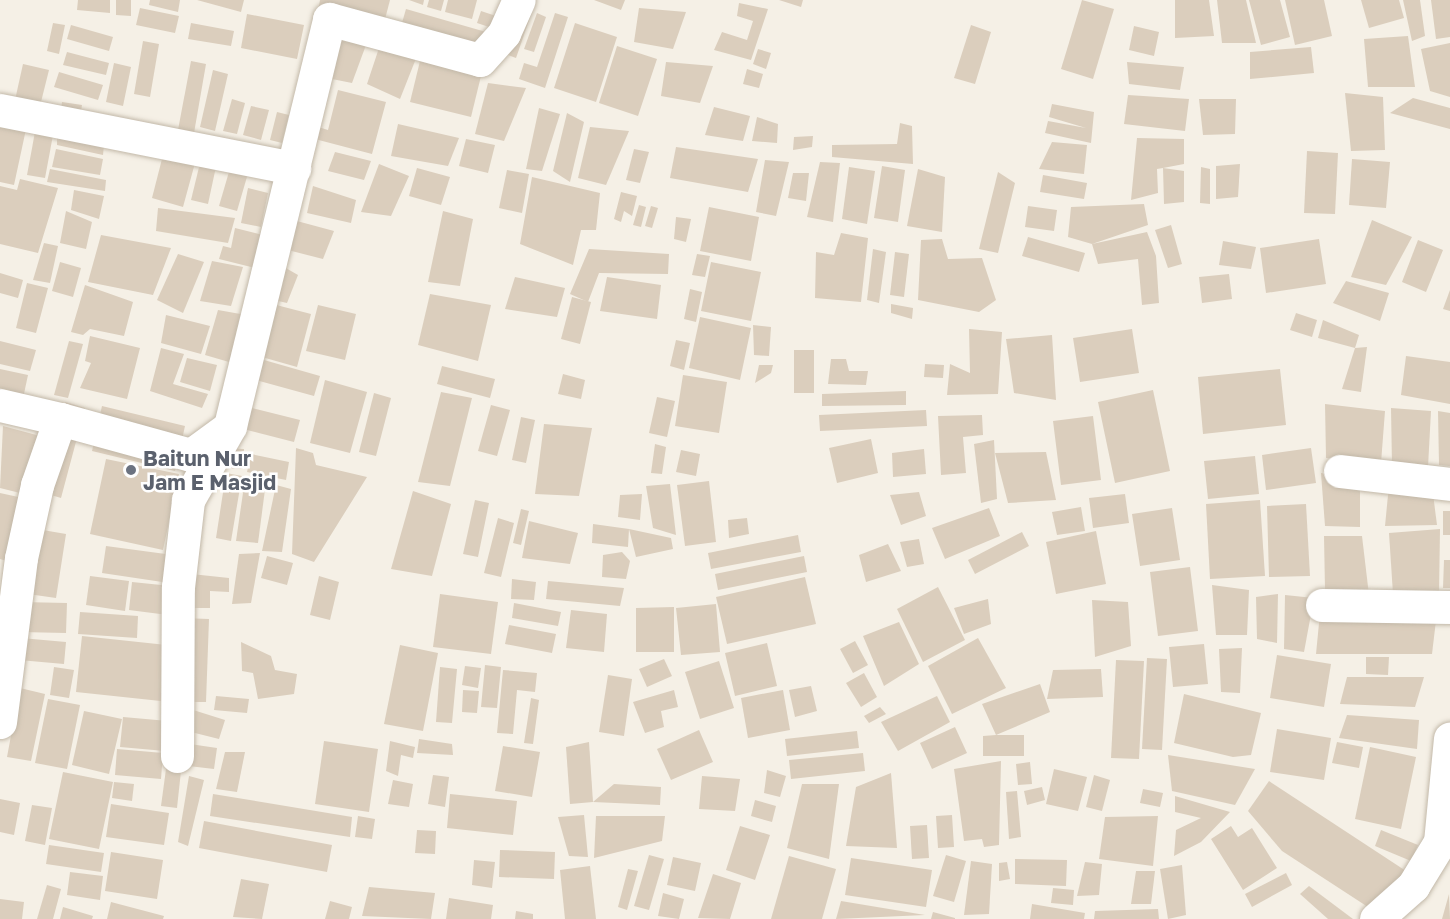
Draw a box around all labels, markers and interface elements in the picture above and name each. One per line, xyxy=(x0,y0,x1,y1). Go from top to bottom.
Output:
place label: Baitun Nur Jam E Masjid xyxy=(143,445,276,495)
marker: Baitun Nur Jam E Masjid xyxy=(124,463,138,477)

